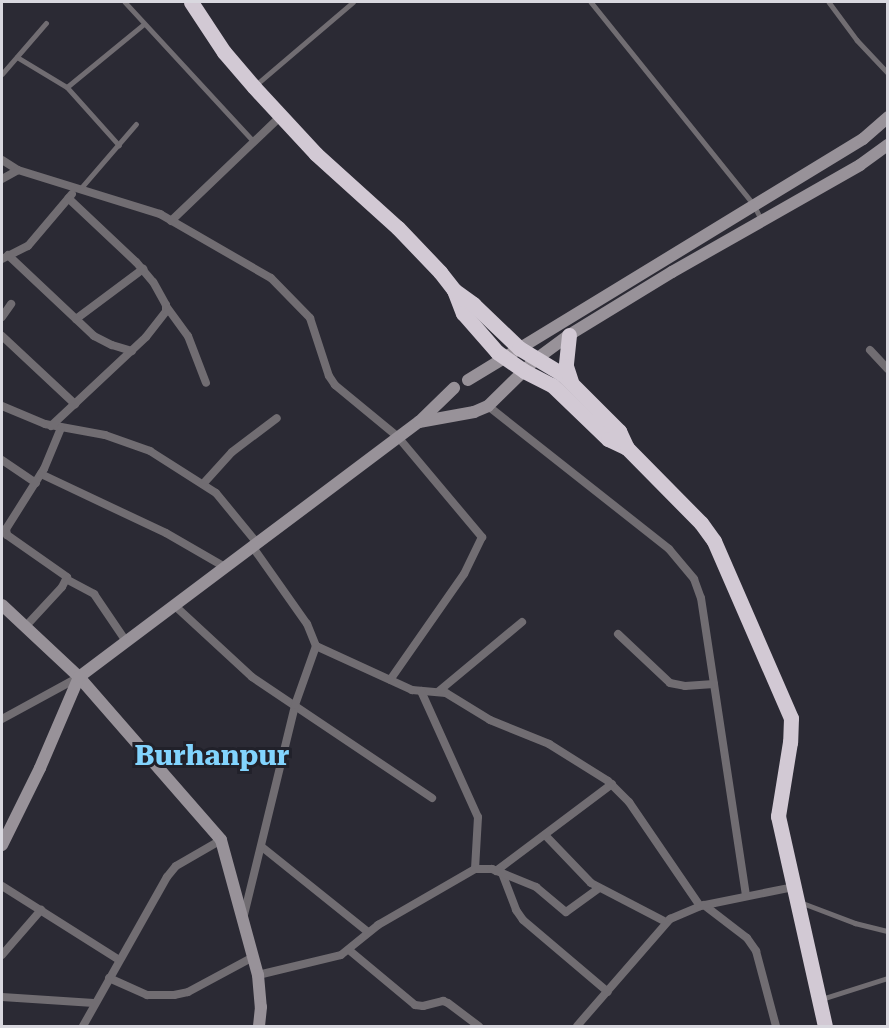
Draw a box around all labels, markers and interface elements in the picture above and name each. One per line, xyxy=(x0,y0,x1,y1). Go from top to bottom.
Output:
district label: Burhanpur xyxy=(134,739,290,773)

